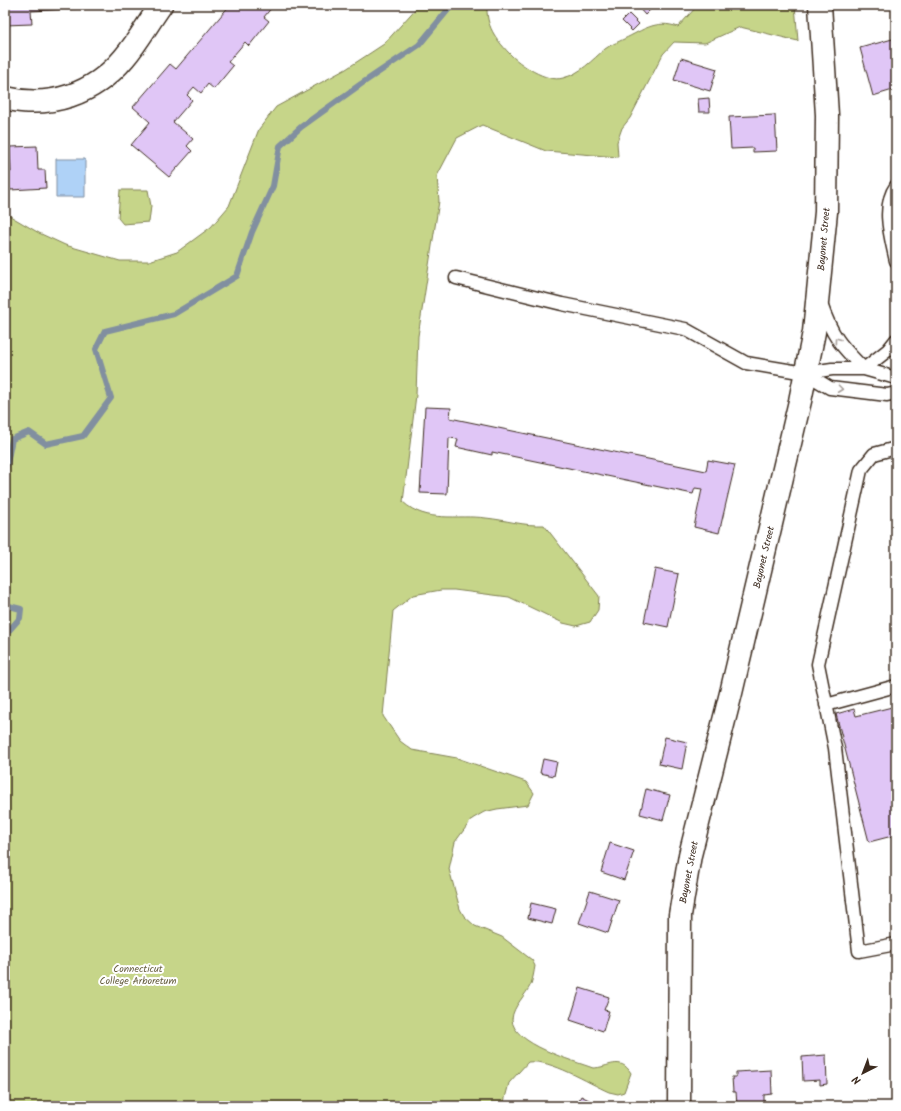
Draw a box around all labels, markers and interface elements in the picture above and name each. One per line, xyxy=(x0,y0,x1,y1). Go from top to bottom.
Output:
street label: Bayonet Street xyxy=(813,207,835,271)
one-way arrow xyxy=(835,338,842,345)
one-way arrow xyxy=(837,384,843,393)
street label: Bayonet Street xyxy=(749,524,779,590)
street label: Bayonet Street xyxy=(675,839,703,905)
park label: Connecticut College Arboretum xyxy=(100,961,176,989)
north arrow xyxy=(843,1053,883,1093)
text: N xyxy=(848,1071,866,1089)

